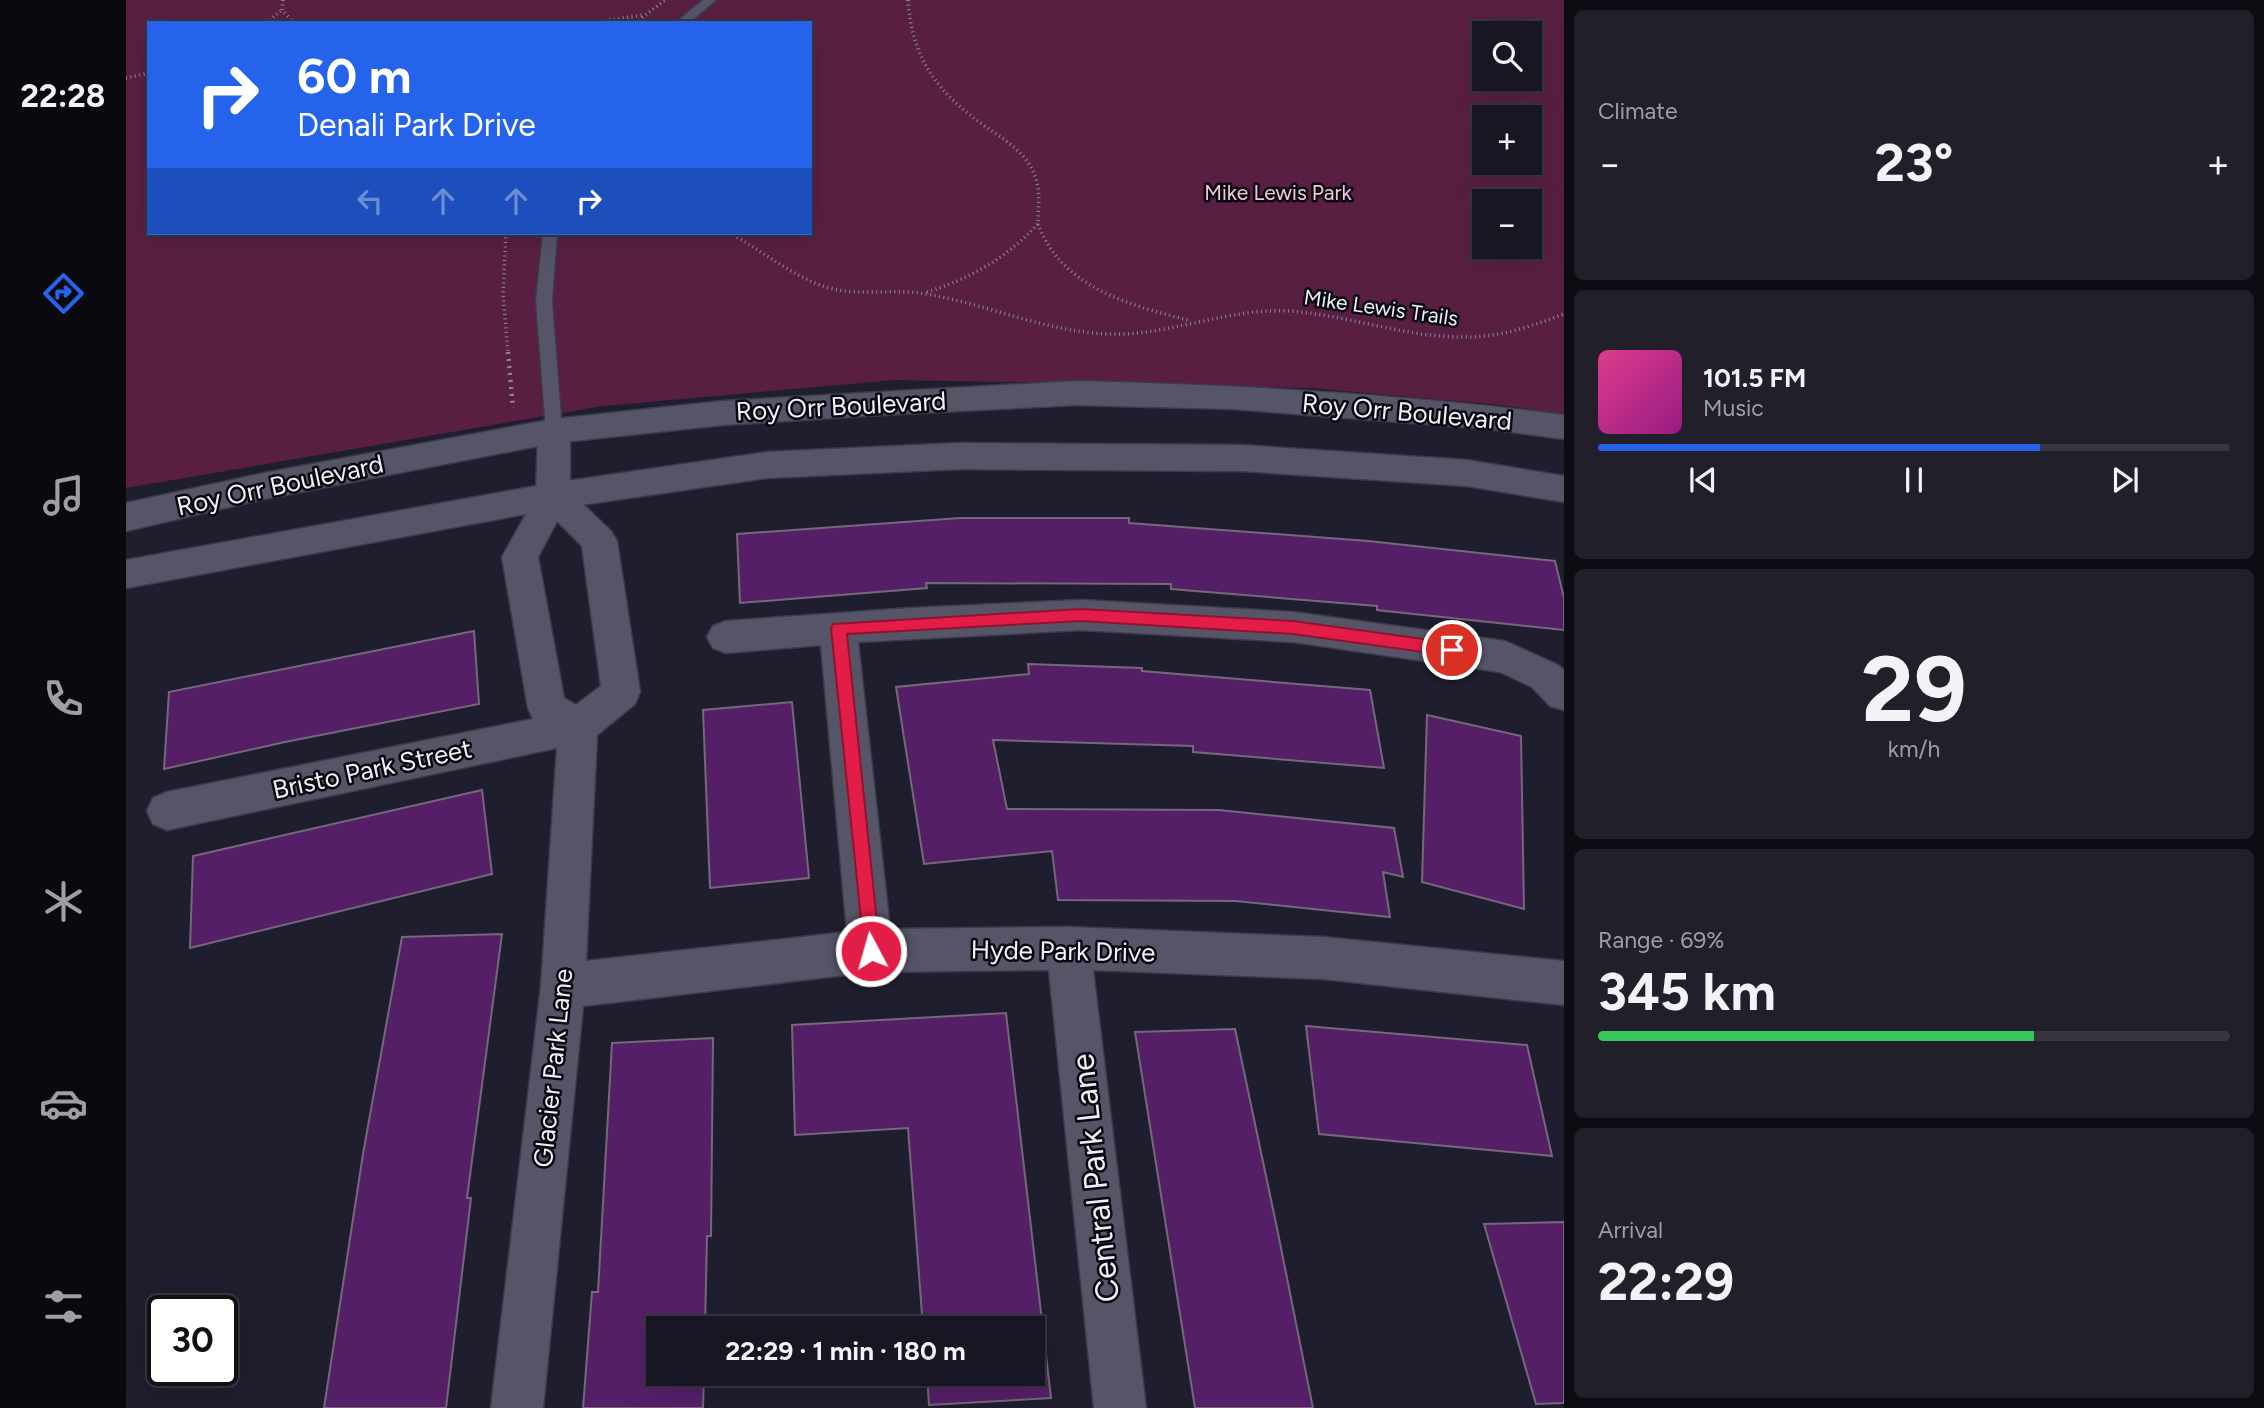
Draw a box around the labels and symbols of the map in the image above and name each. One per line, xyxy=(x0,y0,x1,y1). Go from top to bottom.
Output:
park label: Mike Lewis Park xyxy=(1204,180,1353,205)
street label: Mike Lewis Trails xyxy=(1302,284,1460,331)
street label: Roy Orr Boulevard xyxy=(735,385,947,427)
street label: Roy Orr Boulevard xyxy=(1301,387,1513,437)
street label: Roy Orr Boulevard xyxy=(174,447,386,523)
pin xyxy=(1422,620,1482,680)
street label: Bristo Park Street xyxy=(270,732,475,806)
position arrow xyxy=(834,914,908,988)
street label: Hyde Park Drive xyxy=(970,933,1156,969)
street label: Glacier Park Lane xyxy=(527,967,579,1169)
street label: Central Park Lane xyxy=(1063,1052,1127,1304)
speed limit sign: 30 xyxy=(147,1295,238,1386)

